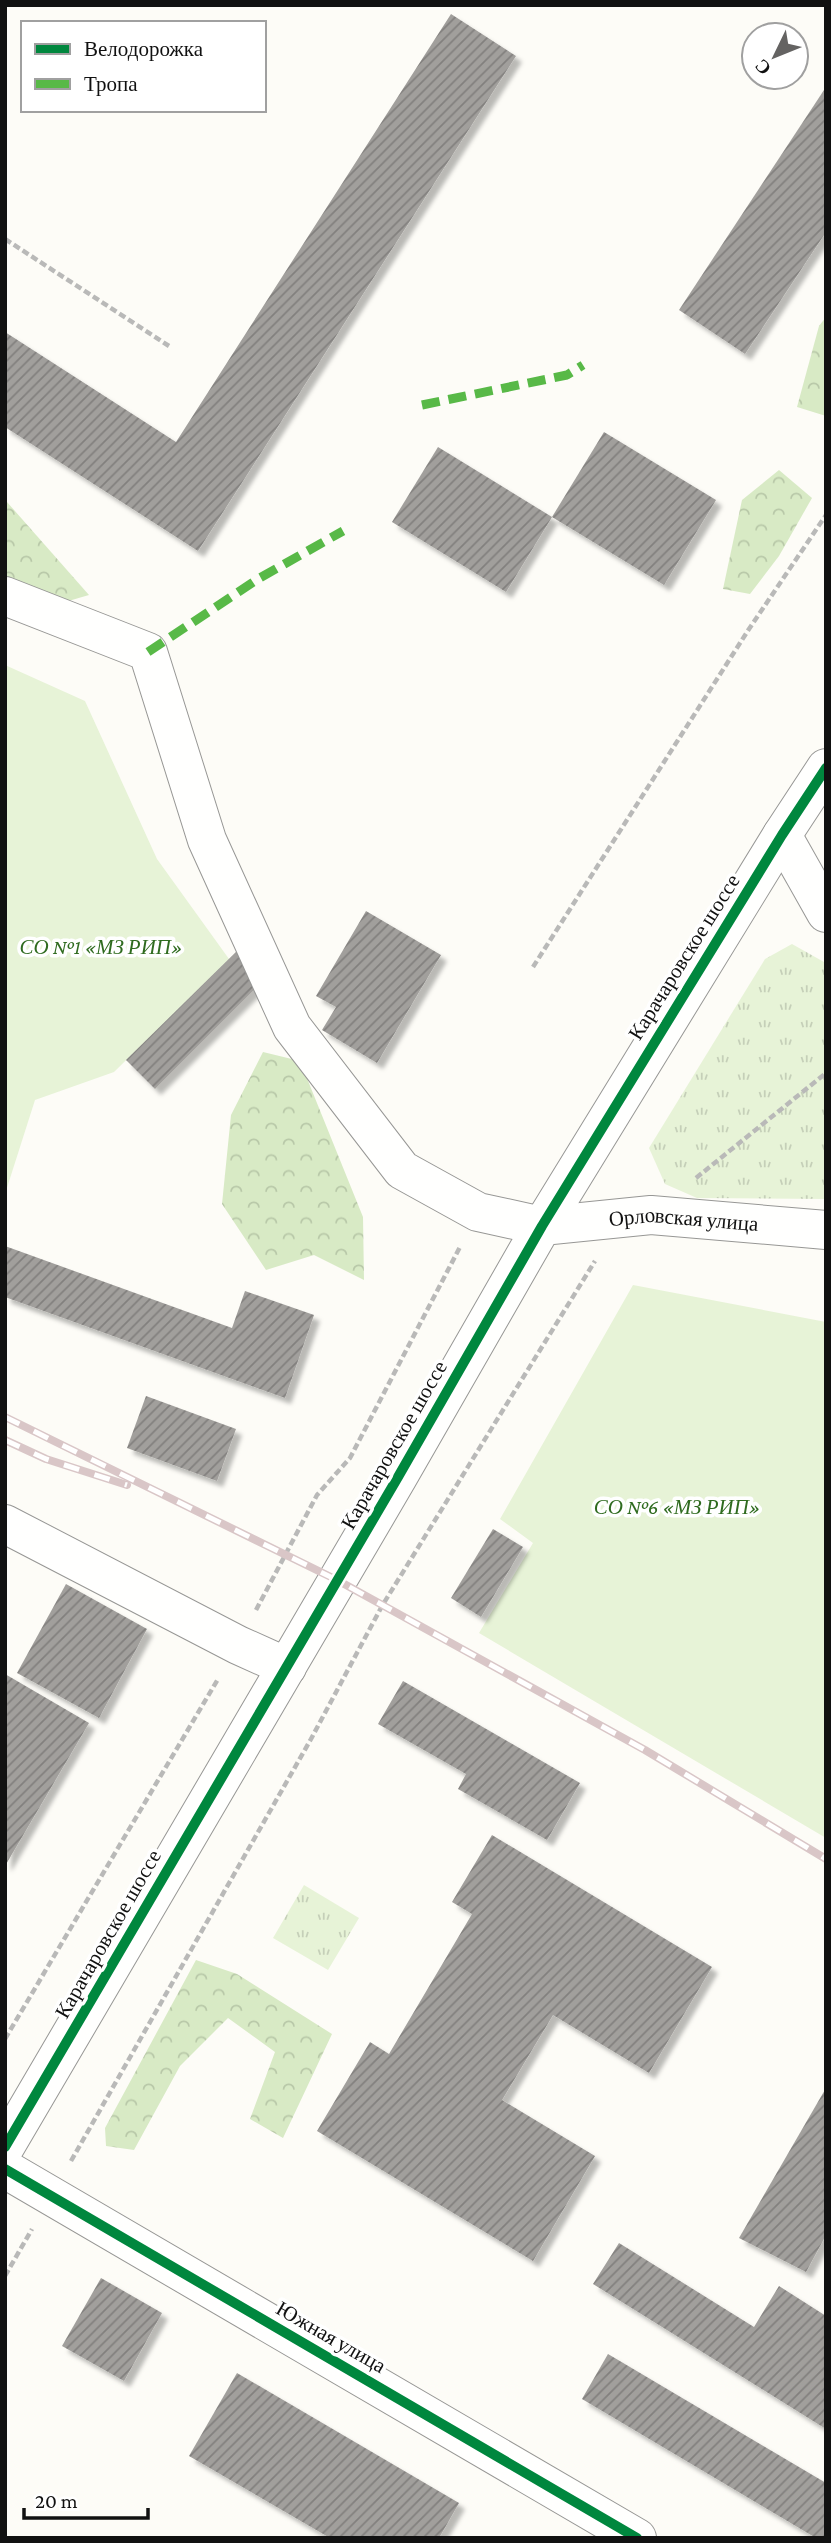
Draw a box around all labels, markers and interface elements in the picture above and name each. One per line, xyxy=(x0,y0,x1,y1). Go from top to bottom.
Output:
legend xyxy=(21,21,266,112)
north arrow xyxy=(740,21,810,91)
text: Велодорожка xyxy=(84,37,204,61)
text: С xyxy=(751,55,775,79)
text: Тропа xyxy=(84,72,138,96)
street label: Карачаровское шоссе xyxy=(623,870,745,1044)
park label: СО №1 «МЗ РИП» xyxy=(20,935,182,959)
street label: Орловская улица xyxy=(608,1203,760,1236)
street label: Карачаровское шоссе xyxy=(336,1356,452,1534)
park label: СО №6 «МЗ РИП» xyxy=(594,1495,760,1519)
street label: Карачаровское шоссе xyxy=(50,1845,166,2023)
street label: Южная улица xyxy=(272,2296,391,2378)
scale bar xyxy=(24,2476,149,2520)
text: 20 m xyxy=(35,2489,78,2513)

